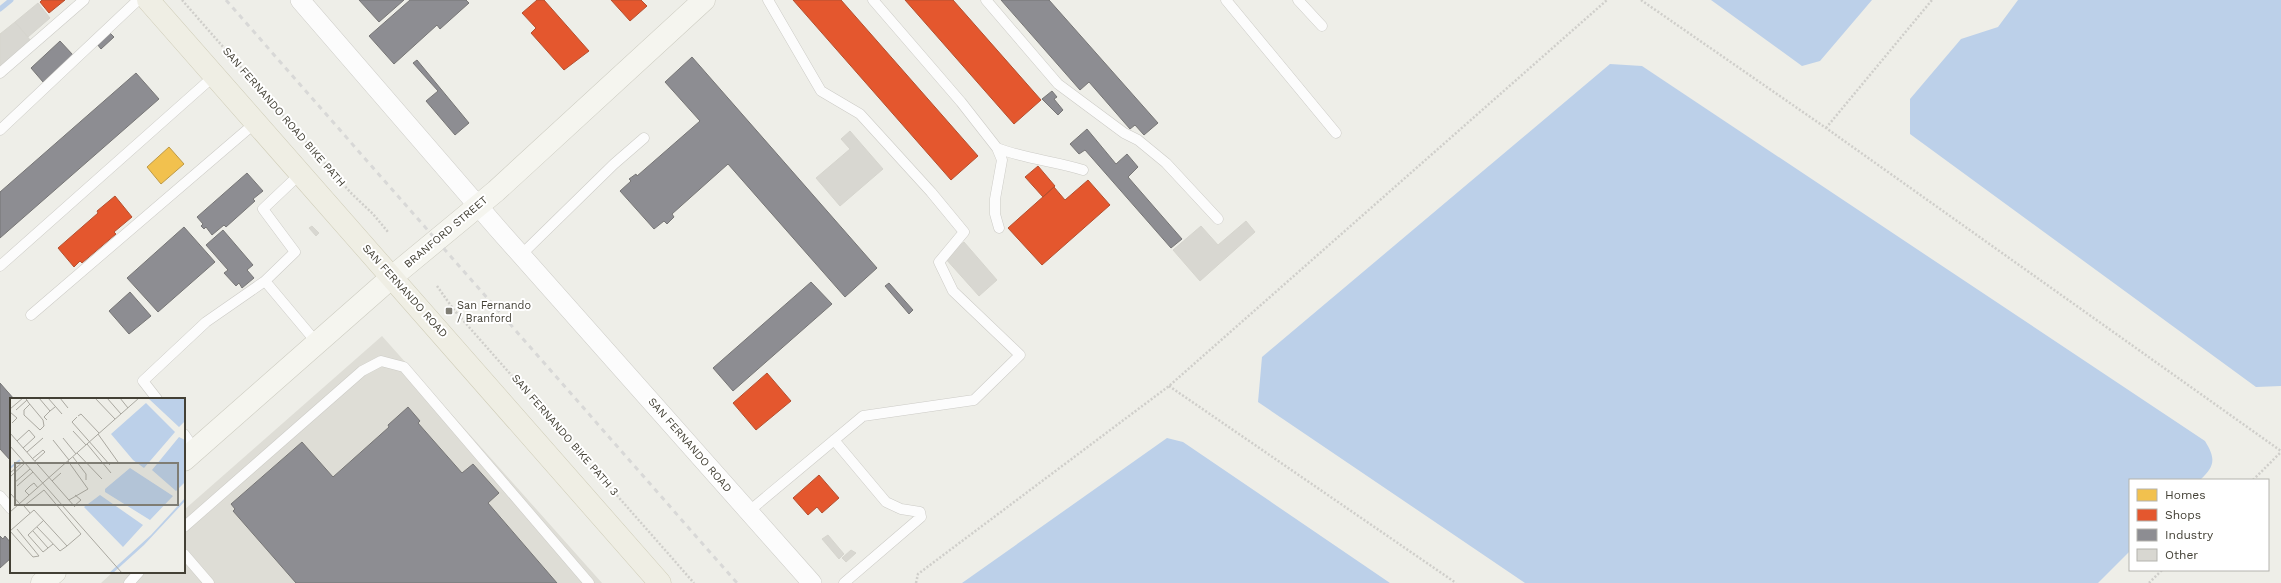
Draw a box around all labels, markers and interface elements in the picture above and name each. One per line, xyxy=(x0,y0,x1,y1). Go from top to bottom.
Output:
street label: SAN FERNANDO ROAD BIKE PATH xyxy=(220,45,348,189)
street label: BRANFORD STREET xyxy=(402,193,491,271)
street label: SAN FERNANDO ROAD xyxy=(360,242,450,340)
place label: San Fernando / Branford xyxy=(457,299,531,325)
marker: San Fernando / Branford xyxy=(444,306,454,316)
street label: SAN FERNANDO BIKE PATH 3 xyxy=(509,372,621,498)
street label: SAN FERNANDO ROAD xyxy=(645,395,735,495)
inset map xyxy=(10,398,185,573)
legend xyxy=(2129,479,2269,571)
text: Homes xyxy=(2165,488,2206,502)
text: Shops xyxy=(2165,508,2201,522)
text: Industry xyxy=(2165,528,2214,542)
text: Other xyxy=(2165,548,2198,562)

